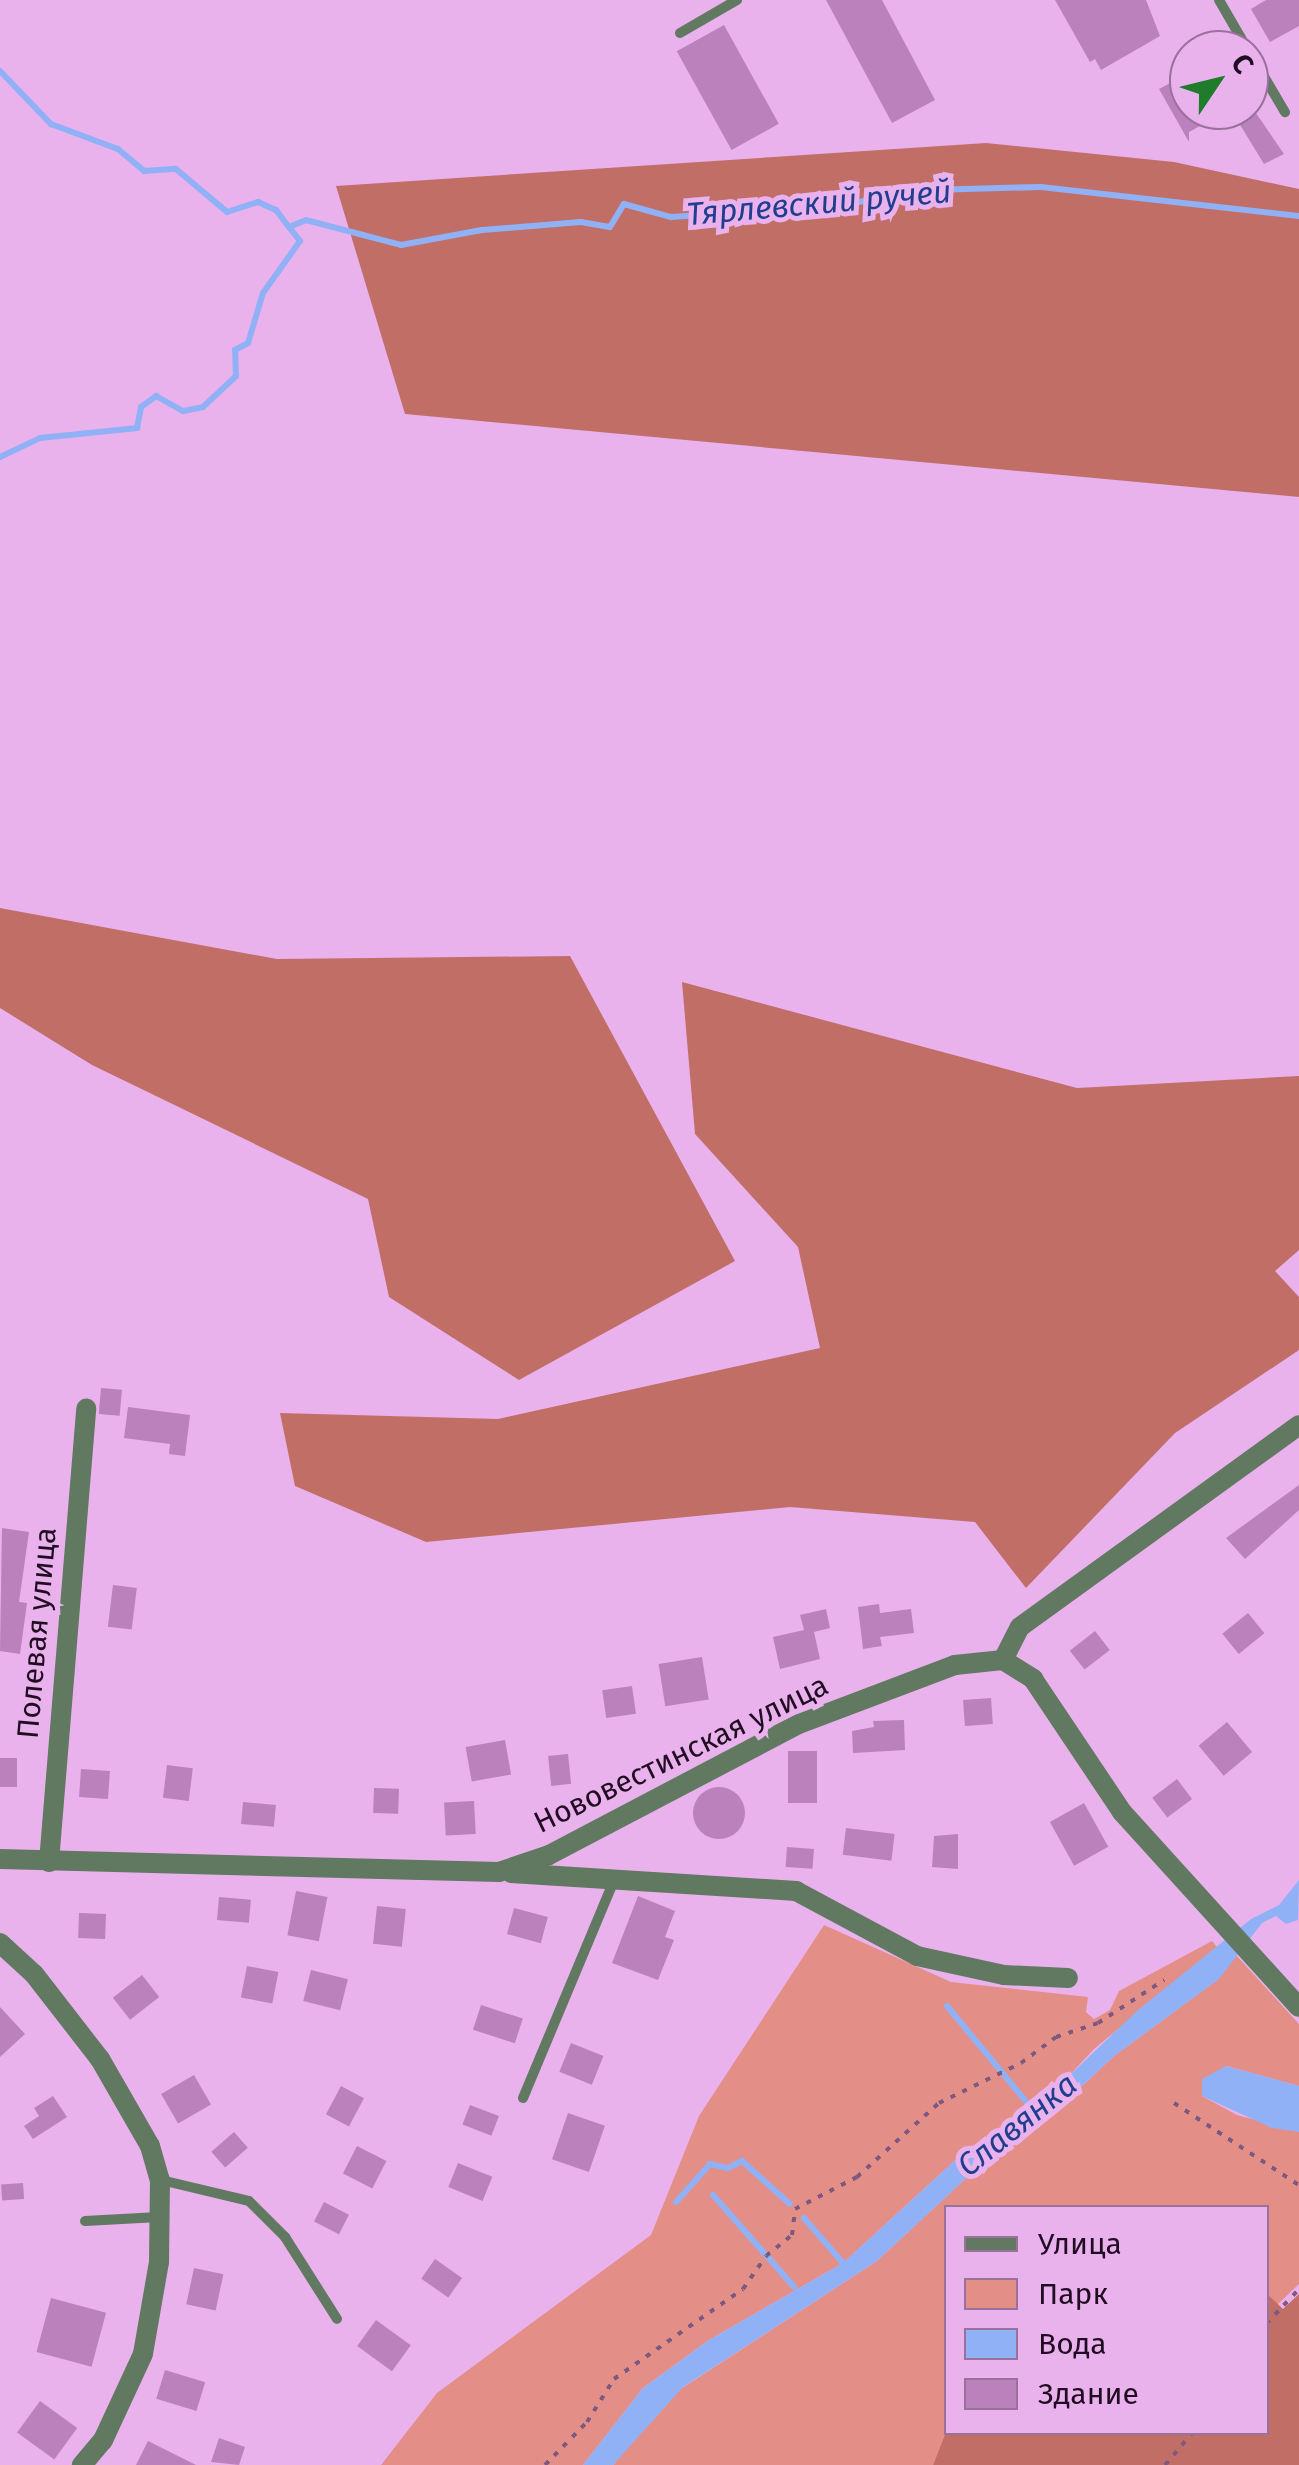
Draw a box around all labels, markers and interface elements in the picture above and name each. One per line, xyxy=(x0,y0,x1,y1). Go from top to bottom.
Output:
north arrow xyxy=(1169,30,1269,130)
text: С xyxy=(1224,48,1260,80)
water label: Тярлевский ручей xyxy=(685,172,953,234)
street label: Полевая улица xyxy=(10,1526,64,1740)
street label: Нововестинская улица xyxy=(528,1667,834,1841)
water label: Славянка xyxy=(950,2065,1084,2185)
legend xyxy=(944,2205,1269,2435)
text: Улица xyxy=(1038,2226,1122,2262)
text: Парк xyxy=(1038,2276,1108,2312)
text: Вода xyxy=(1038,2326,1107,2362)
text: Здание xyxy=(1038,2376,1139,2412)

